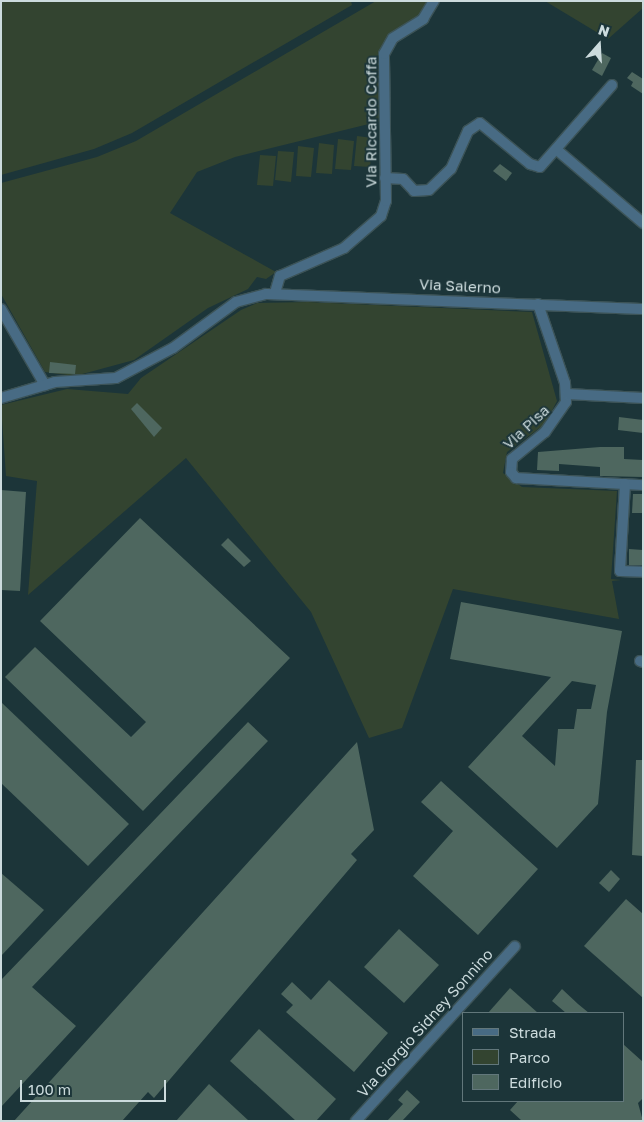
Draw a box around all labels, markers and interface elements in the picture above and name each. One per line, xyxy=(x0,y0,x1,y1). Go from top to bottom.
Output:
north arrow xyxy=(574,20,624,70)
text: N xyxy=(596,21,612,40)
street label: Via Riccardo Coffa xyxy=(362,56,380,188)
street label: Via Salerno xyxy=(419,275,501,297)
street label: Via Pisa xyxy=(499,401,553,453)
street label: Via Giorgio Sidney Sonnino xyxy=(354,945,496,1101)
legend xyxy=(462,1012,624,1102)
text: Strada xyxy=(509,1023,556,1041)
text: Parco xyxy=(509,1048,550,1066)
scale bar xyxy=(22,1070,169,1102)
text: Edificio xyxy=(509,1073,562,1091)
text: 100 m xyxy=(28,1080,71,1098)

